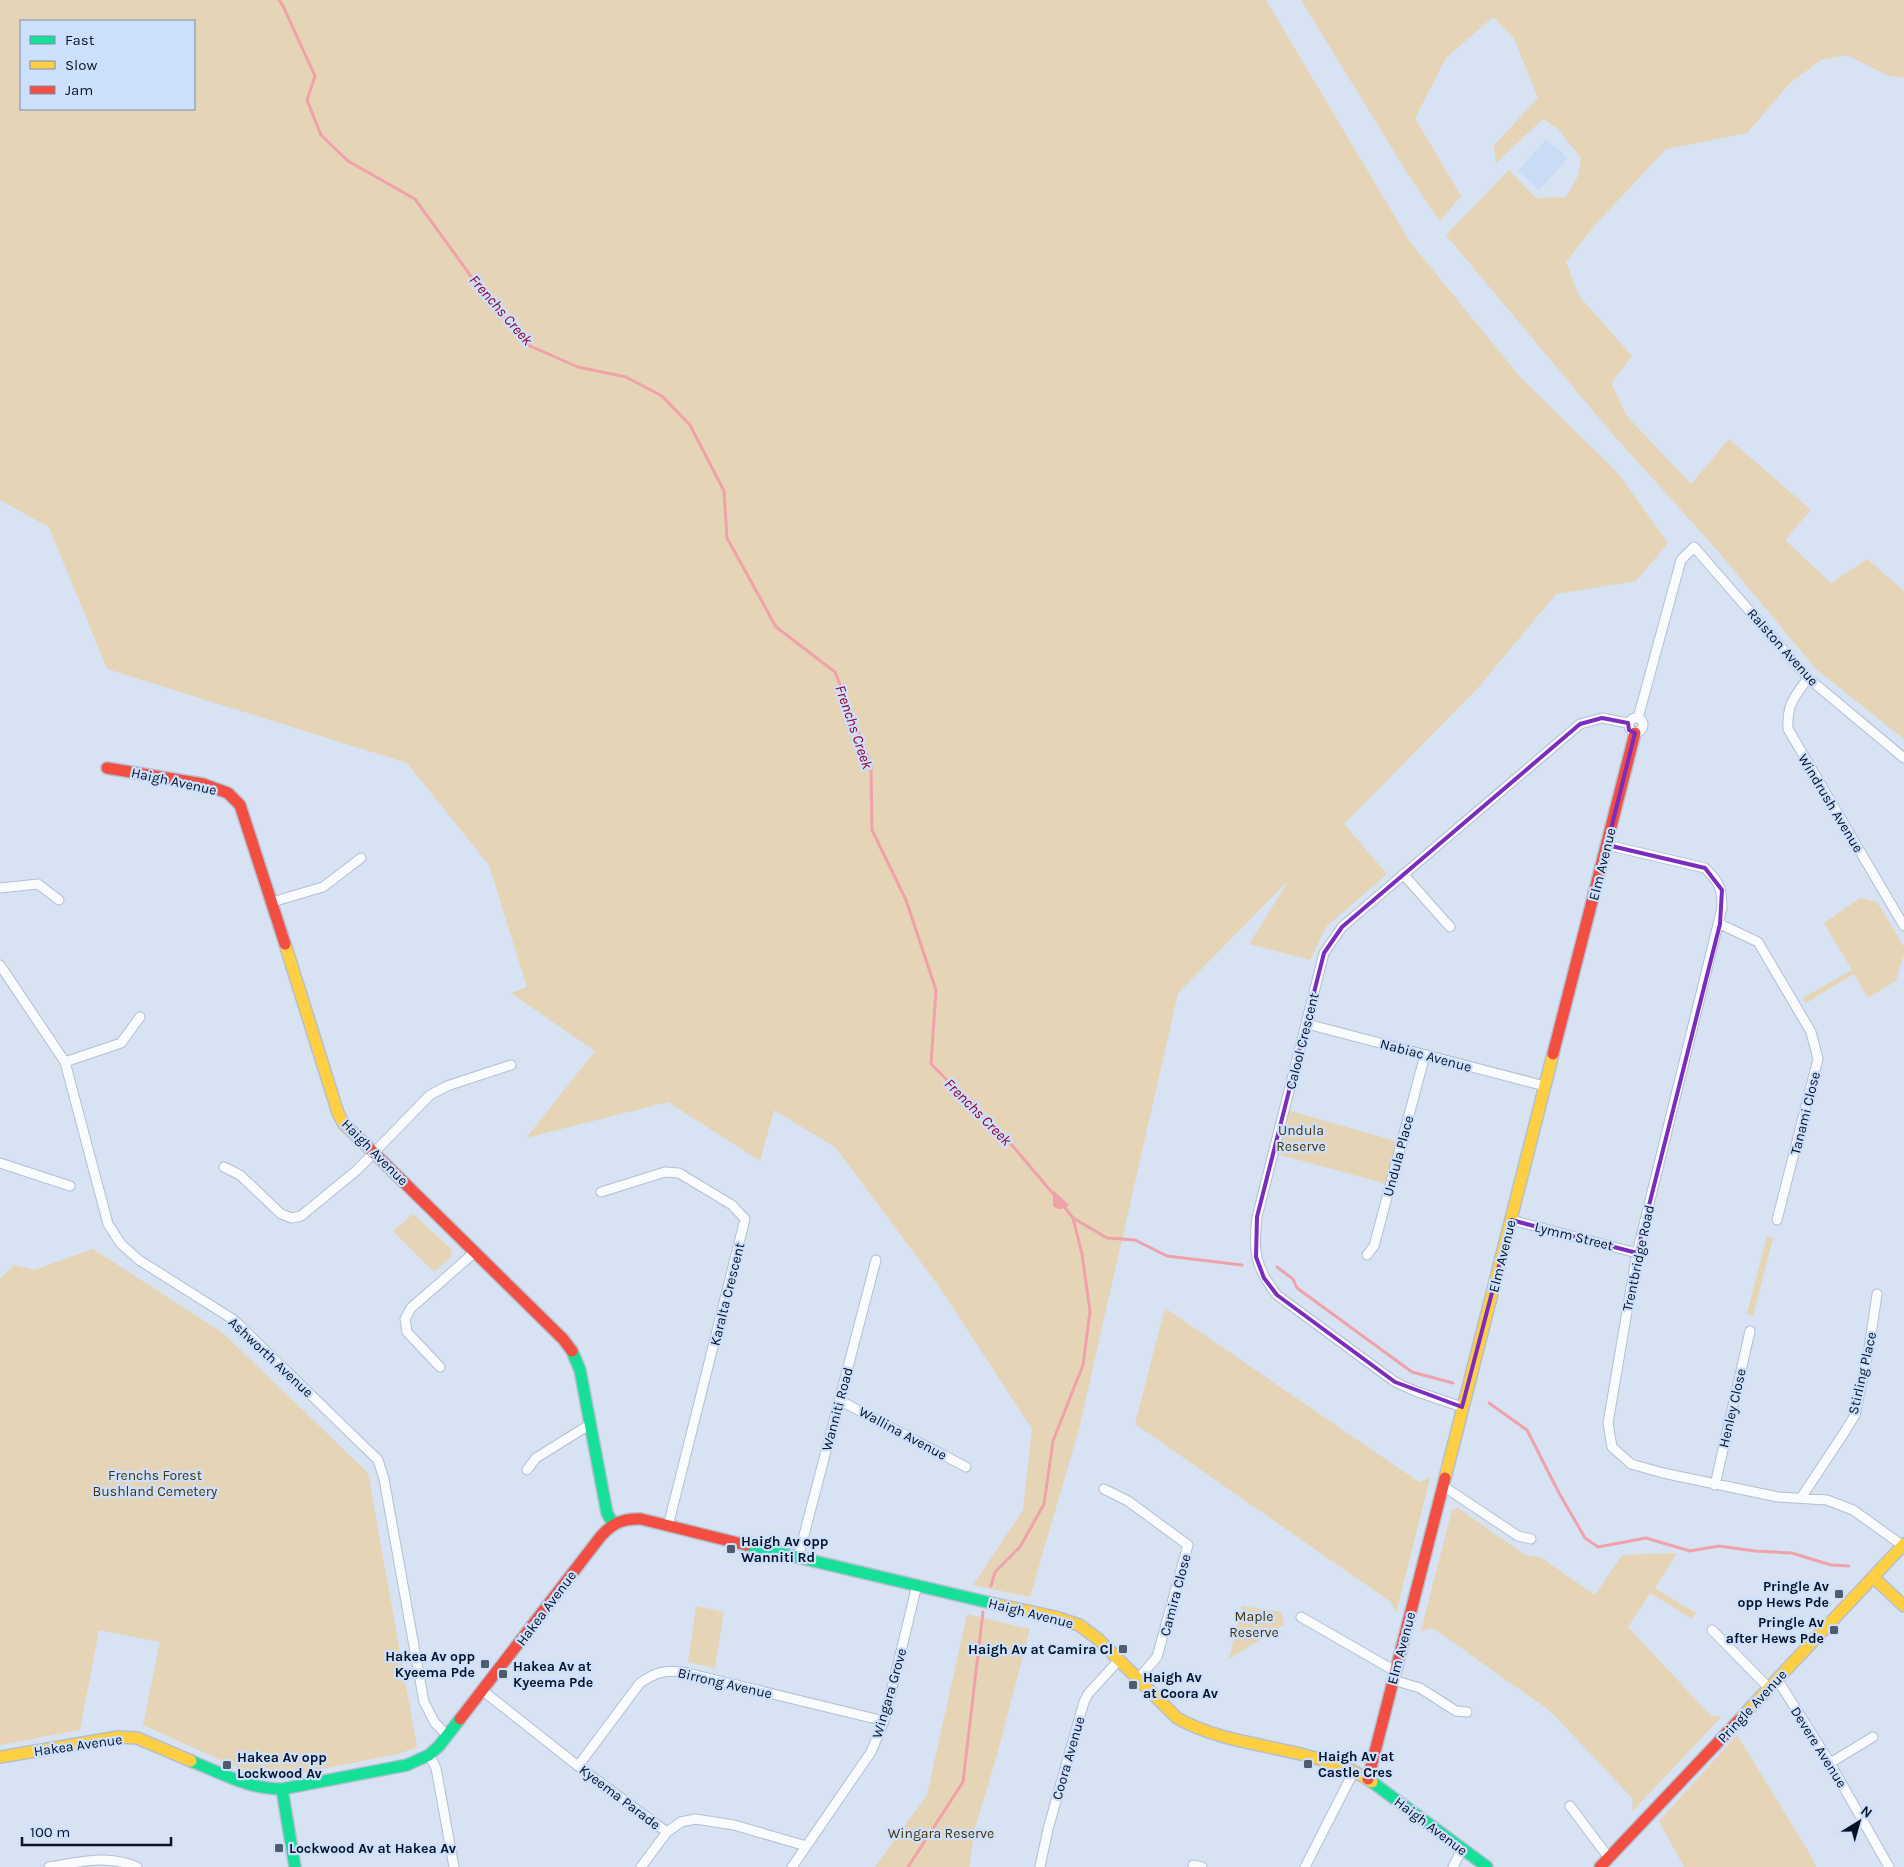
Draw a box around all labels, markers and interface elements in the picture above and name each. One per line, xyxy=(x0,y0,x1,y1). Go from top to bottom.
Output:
legend xyxy=(20,20,195,110)
text: Fast xyxy=(65,31,95,49)
text: Slow xyxy=(65,56,97,74)
text: Jam xyxy=(65,81,93,99)
water label: Frenchs Creek xyxy=(465,271,537,349)
street label: Ralston Avenue xyxy=(1743,605,1822,690)
water label: Frenchs Creek xyxy=(831,683,877,772)
street label: Windrush Avenue xyxy=(1794,751,1867,856)
street label: Haigh Avenue xyxy=(130,764,218,799)
street label: Elm Avenue xyxy=(1585,826,1620,902)
street label: Calool Crescent xyxy=(1282,991,1323,1091)
street label: Nabiac Avenue xyxy=(1378,1035,1474,1076)
street label: Tanami Close xyxy=(1787,1070,1824,1156)
water label: Frenchs Creek xyxy=(941,1075,1016,1150)
street label: Undula Place xyxy=(1380,1114,1417,1198)
street label: Haigh Avenue xyxy=(338,1116,411,1189)
park label: Undula Reserve xyxy=(1276,1122,1326,1155)
street label: Trentbridge Road xyxy=(1619,1203,1658,1313)
street label: Elm Avenue xyxy=(1485,1218,1520,1294)
street label: Lymm Street xyxy=(1533,1218,1615,1254)
street label: Karalta Crescent xyxy=(706,1241,748,1347)
street label: Ashworth Avenue xyxy=(225,1314,317,1401)
street label: Stirling Place xyxy=(1845,1330,1880,1416)
street label: Wanniti Road xyxy=(818,1365,857,1453)
street label: Henley Close xyxy=(1715,1367,1750,1449)
street label: Wallina Avenue xyxy=(856,1403,950,1464)
park label: Frenchs Forest Bushland Cemetery xyxy=(93,1467,218,1500)
place label: Haigh Av opp Wanniti Rd xyxy=(741,1533,828,1566)
marker: Haigh Av opp Wanniti Rd xyxy=(725,1543,737,1555)
street label: Camira Close xyxy=(1156,1552,1195,1638)
street label: Hakea Avenue xyxy=(513,1568,580,1649)
place label: Pringle Av opp Hews Pde xyxy=(1737,1578,1830,1611)
marker: Pringle Av opp Hews Pde xyxy=(1833,1588,1845,1600)
street label: Haigh Avenue xyxy=(987,1595,1075,1632)
park label: Maple Reserve xyxy=(1229,1608,1279,1641)
street label: Elm Avenue xyxy=(1384,1610,1419,1686)
place label: Pringle Av after Hews Pde xyxy=(1726,1614,1825,1647)
marker: Pringle Av after Hews Pde xyxy=(1828,1624,1840,1636)
place label: Haigh Av at Camira Cl xyxy=(968,1641,1113,1658)
marker: Haigh Av at Camira Cl xyxy=(1117,1643,1129,1655)
street label: Wingara Grove xyxy=(869,1646,910,1740)
place label: Hakea Av opp Kyeema Pde xyxy=(385,1648,475,1681)
marker: Hakea Av opp Kyeema Pde xyxy=(479,1658,491,1670)
place label: Hakea Av at Kyeema Pde xyxy=(513,1658,593,1691)
street label: Birrong Avenue xyxy=(676,1664,774,1703)
street label: Pringle Avenue xyxy=(1714,1666,1791,1746)
marker: Hakea Av at Kyeema Pde xyxy=(497,1668,509,1680)
place label: Haigh Av at Coora Av xyxy=(1143,1669,1219,1702)
marker: Haigh Av at Coora Av xyxy=(1127,1679,1139,1691)
street label: Devere Avenue xyxy=(1787,1704,1850,1791)
street label: Coora Avenue xyxy=(1048,1714,1089,1802)
street label: Hakea Avenue xyxy=(33,1731,123,1760)
place label: Haigh Av at Castle Cres xyxy=(1318,1748,1395,1781)
place label: Hakea Av opp Lockwood Av xyxy=(237,1749,327,1782)
marker: Haigh Av at Castle Cres xyxy=(1302,1758,1314,1770)
marker: Hakea Av opp Lockwood Av xyxy=(221,1759,233,1771)
street label: Kyeema Parade xyxy=(576,1761,664,1833)
street label: Haigh Avenue xyxy=(1391,1793,1471,1859)
north arrow xyxy=(1834,1797,1884,1847)
text: N xyxy=(1857,1802,1876,1822)
scale bar xyxy=(22,1814,171,1846)
text: 100 m xyxy=(30,1823,70,1841)
park label: Wingara Reserve xyxy=(888,1825,994,1842)
place label: Lockwood Av at Hakea Av xyxy=(289,1840,457,1857)
marker: Lockwood Av at Hakea Av xyxy=(273,1842,285,1854)

